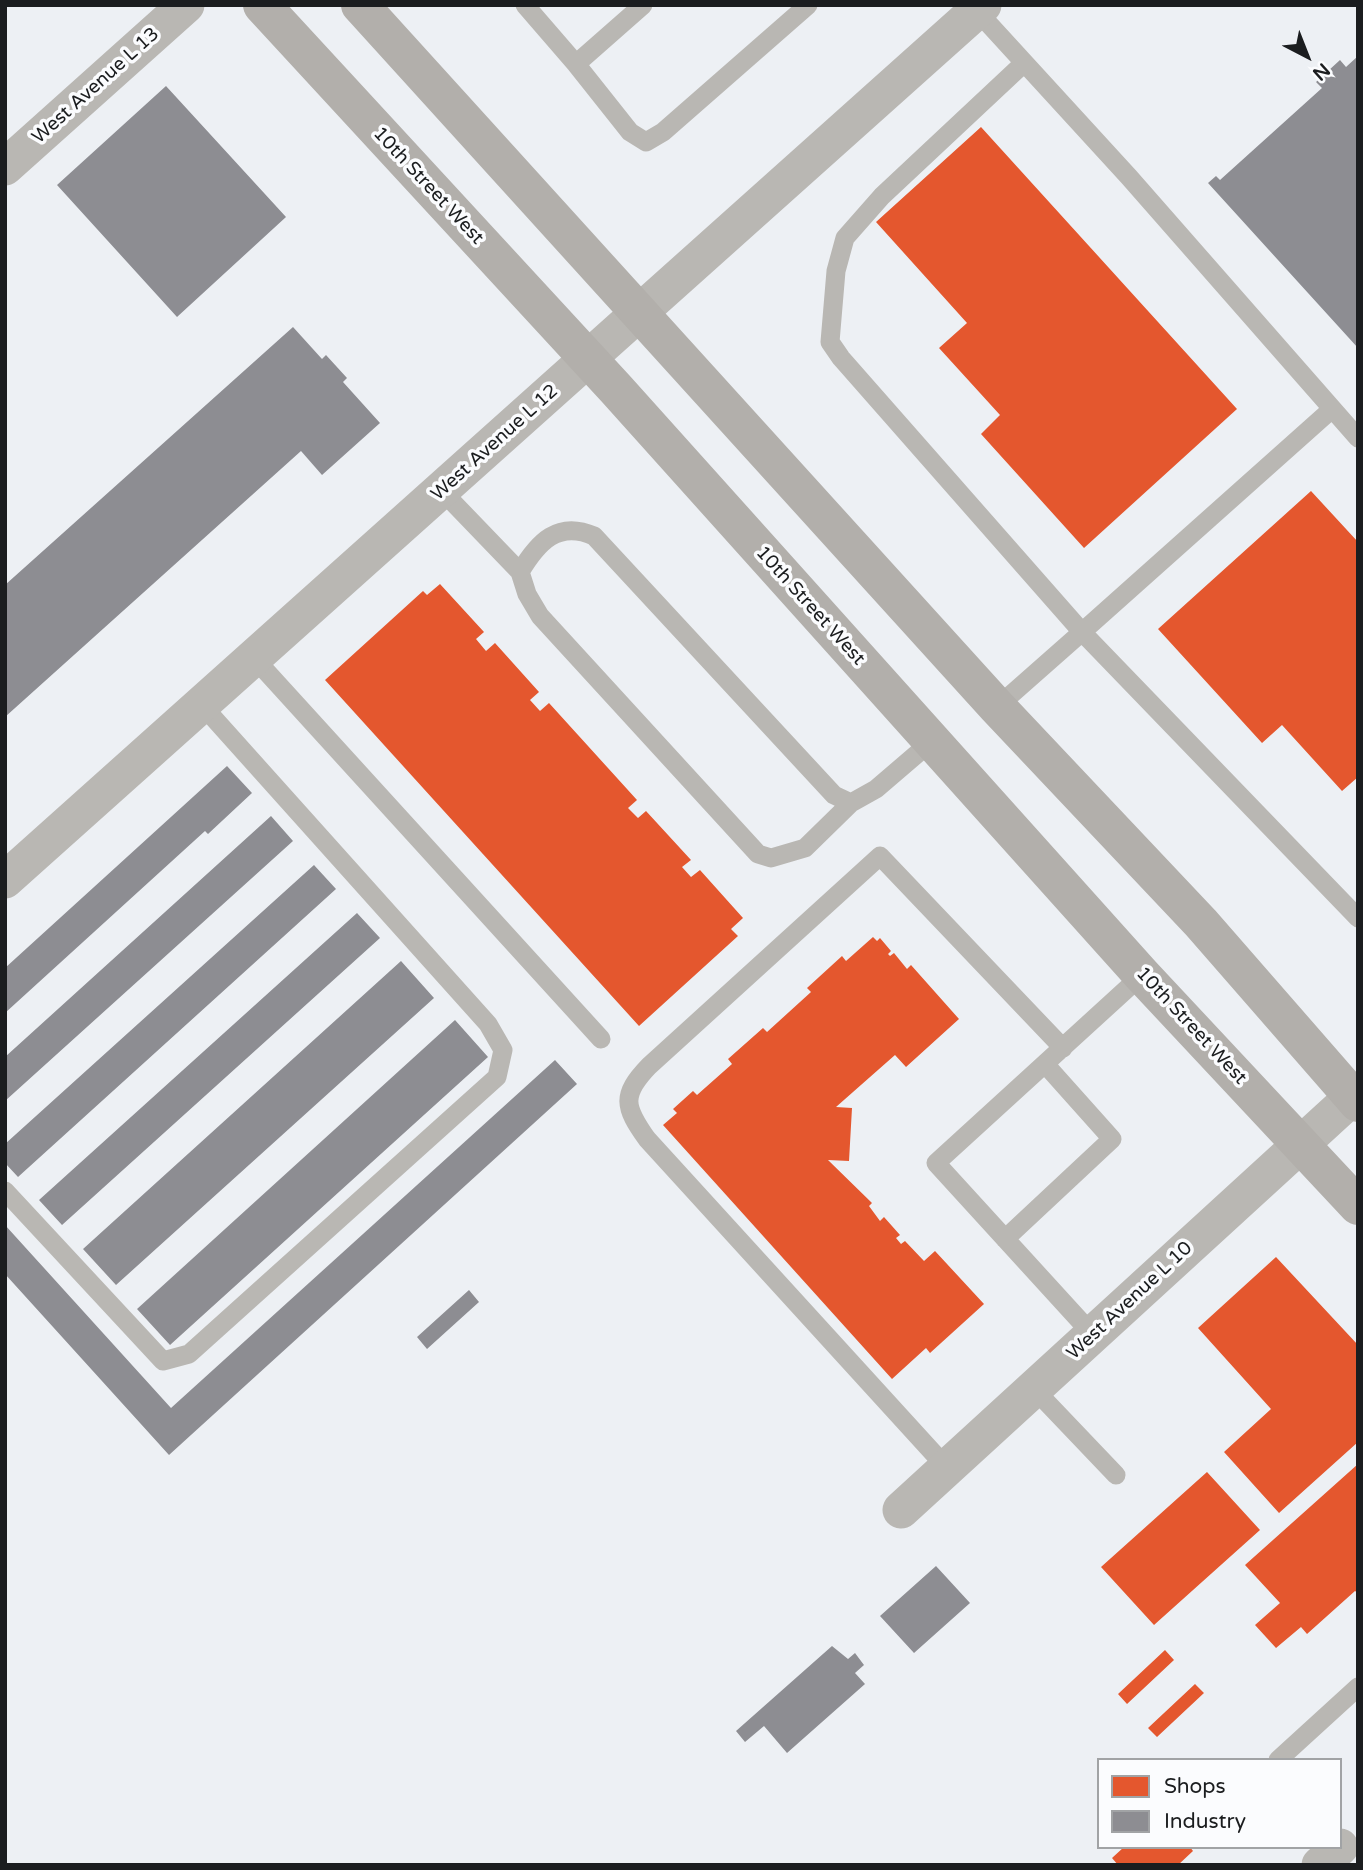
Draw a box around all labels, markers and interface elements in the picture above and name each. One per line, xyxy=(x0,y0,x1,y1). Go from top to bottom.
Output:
north arrow xyxy=(1272,21,1342,91)
street label: West Avenue L 13 xyxy=(28,23,164,149)
text: N xyxy=(1308,58,1334,85)
street label: 10th Street West xyxy=(368,123,488,249)
street label: West Avenue L 12 xyxy=(427,380,563,506)
street label: 10th Street West xyxy=(751,542,869,670)
street label: 10th Street West xyxy=(1131,963,1251,1089)
street label: West Avenue L 10 xyxy=(1063,1237,1197,1365)
legend xyxy=(1097,1758,1342,1849)
text: Shops xyxy=(1164,1774,1226,1799)
text: Industry xyxy=(1164,1809,1246,1834)

